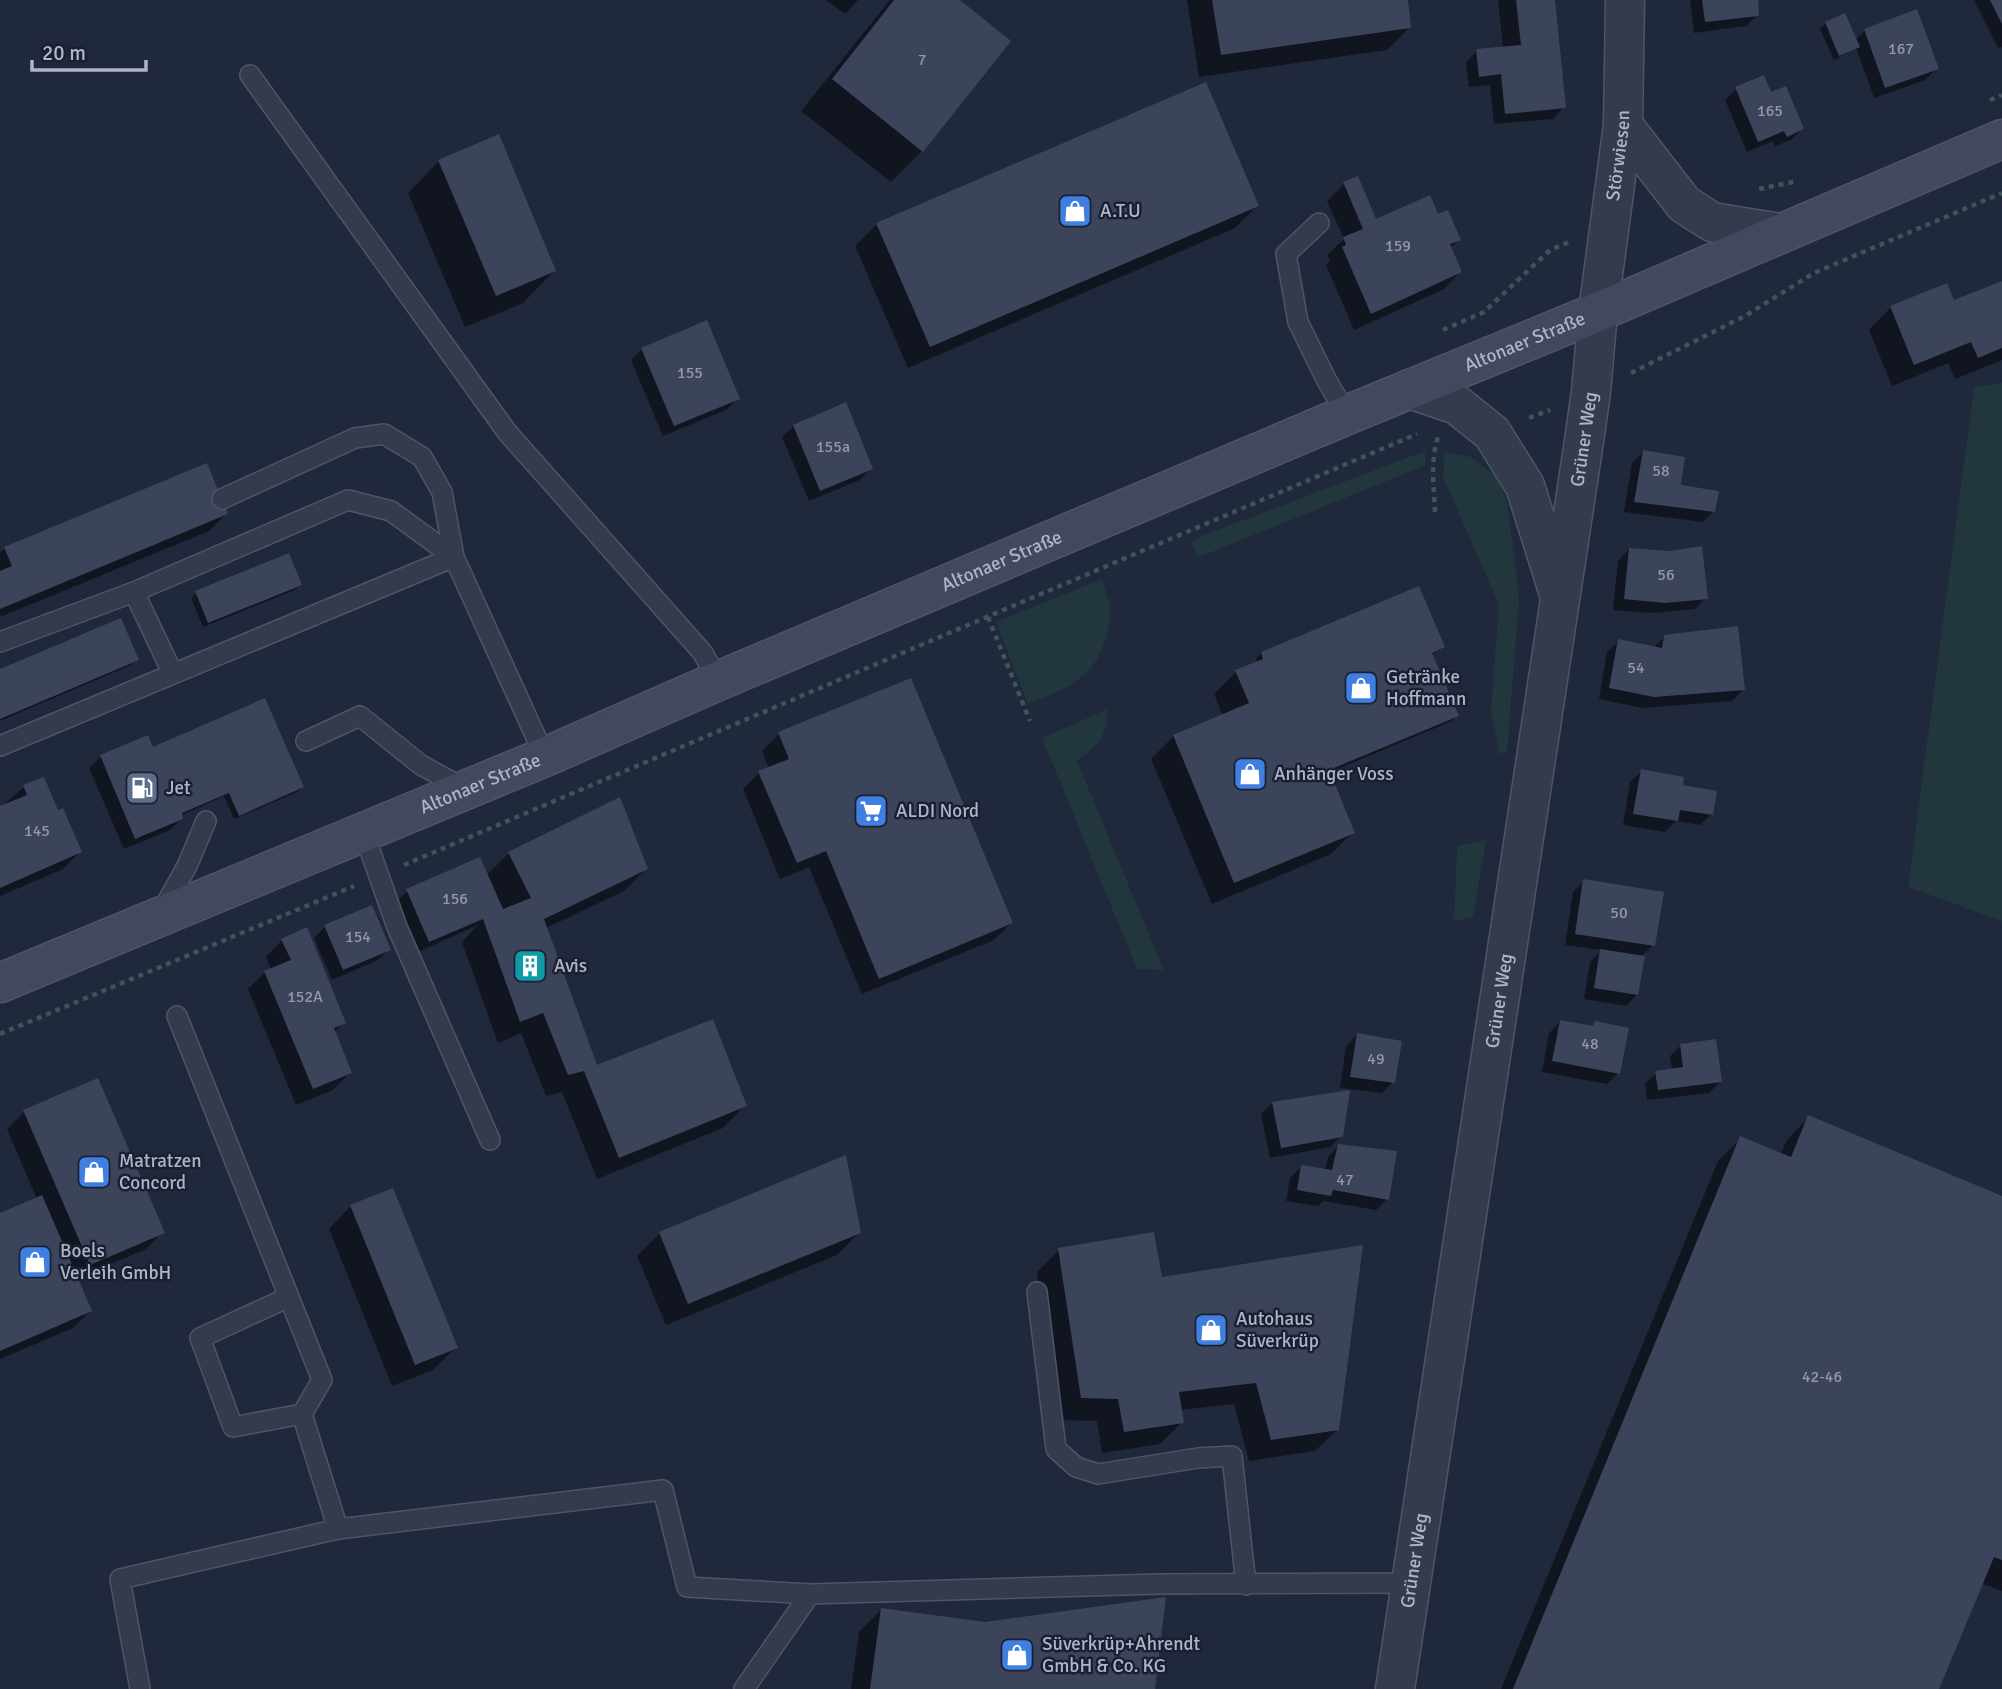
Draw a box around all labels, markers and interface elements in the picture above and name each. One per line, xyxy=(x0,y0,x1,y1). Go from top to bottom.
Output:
scale bar xyxy=(32,28,145,72)
house number: 167 xyxy=(1888,39,1914,59)
text: 20 m xyxy=(42,40,86,66)
house number: 7 xyxy=(918,50,926,70)
house number: 165 xyxy=(1757,101,1783,121)
street label: Störwiesen xyxy=(1601,110,1635,202)
shop icon: A.T.U xyxy=(1056,192,1094,230)
place label: A.T.U xyxy=(1100,199,1141,223)
house number: 159 xyxy=(1385,236,1411,256)
street label: Altonaer Straße xyxy=(1461,307,1589,378)
house number: 155 xyxy=(677,363,703,383)
street label: Grüner Weg xyxy=(1565,390,1603,488)
house number: 155a xyxy=(816,437,850,457)
house number: 58 xyxy=(1652,461,1670,481)
street label: Altonaer Straße xyxy=(938,525,1066,597)
house number: 56 xyxy=(1657,565,1675,585)
house number: 54 xyxy=(1627,658,1645,678)
place label: Getränke Hoffmann xyxy=(1386,665,1466,711)
shop icon: Getränke Hoffmann xyxy=(1342,669,1380,707)
street label: Altonaer Straße xyxy=(416,748,544,820)
shop icon: Anhänger Voss xyxy=(1231,755,1269,793)
place label: Anhänger Voss xyxy=(1274,762,1394,786)
fuel station icon: Jet xyxy=(123,769,161,807)
place label: Jet xyxy=(166,776,191,800)
supermarket icon: ALDI Nord xyxy=(852,792,890,830)
place label: ALDI Nord xyxy=(896,799,979,823)
house number: 145 xyxy=(24,821,50,841)
house number: 156 xyxy=(442,889,468,909)
house number: 50 xyxy=(1610,903,1628,923)
house number: 154 xyxy=(345,927,371,947)
building icon: Avis xyxy=(511,947,549,985)
street label: Grüner Weg xyxy=(1480,952,1518,1050)
place label: Avis xyxy=(554,954,587,978)
house number: 152A xyxy=(287,987,323,1007)
house number: 48 xyxy=(1581,1034,1599,1054)
house number: 49 xyxy=(1367,1049,1385,1069)
place label: Matratzen Concord xyxy=(119,1149,202,1195)
shop icon: Matratzen Concord xyxy=(75,1153,113,1191)
house number: 47 xyxy=(1336,1170,1354,1190)
place label: Boels Verleih GmbH xyxy=(60,1239,171,1285)
shop icon: Boels Verleih GmbH xyxy=(16,1243,54,1281)
place label: Autohaus Süverkrüp xyxy=(1236,1307,1319,1353)
shop icon: Autohaus Süverkrüp xyxy=(1192,1311,1230,1349)
house number: 42-46 xyxy=(1802,1367,1842,1387)
street label: Grüner Weg xyxy=(1395,1511,1434,1610)
place label: Süverkrüp+Ahrendt GmbH & Co. KG xyxy=(1042,1632,1201,1678)
shop icon: Süverkrüp+Ahrendt GmbH & Co. KG xyxy=(998,1636,1036,1674)

